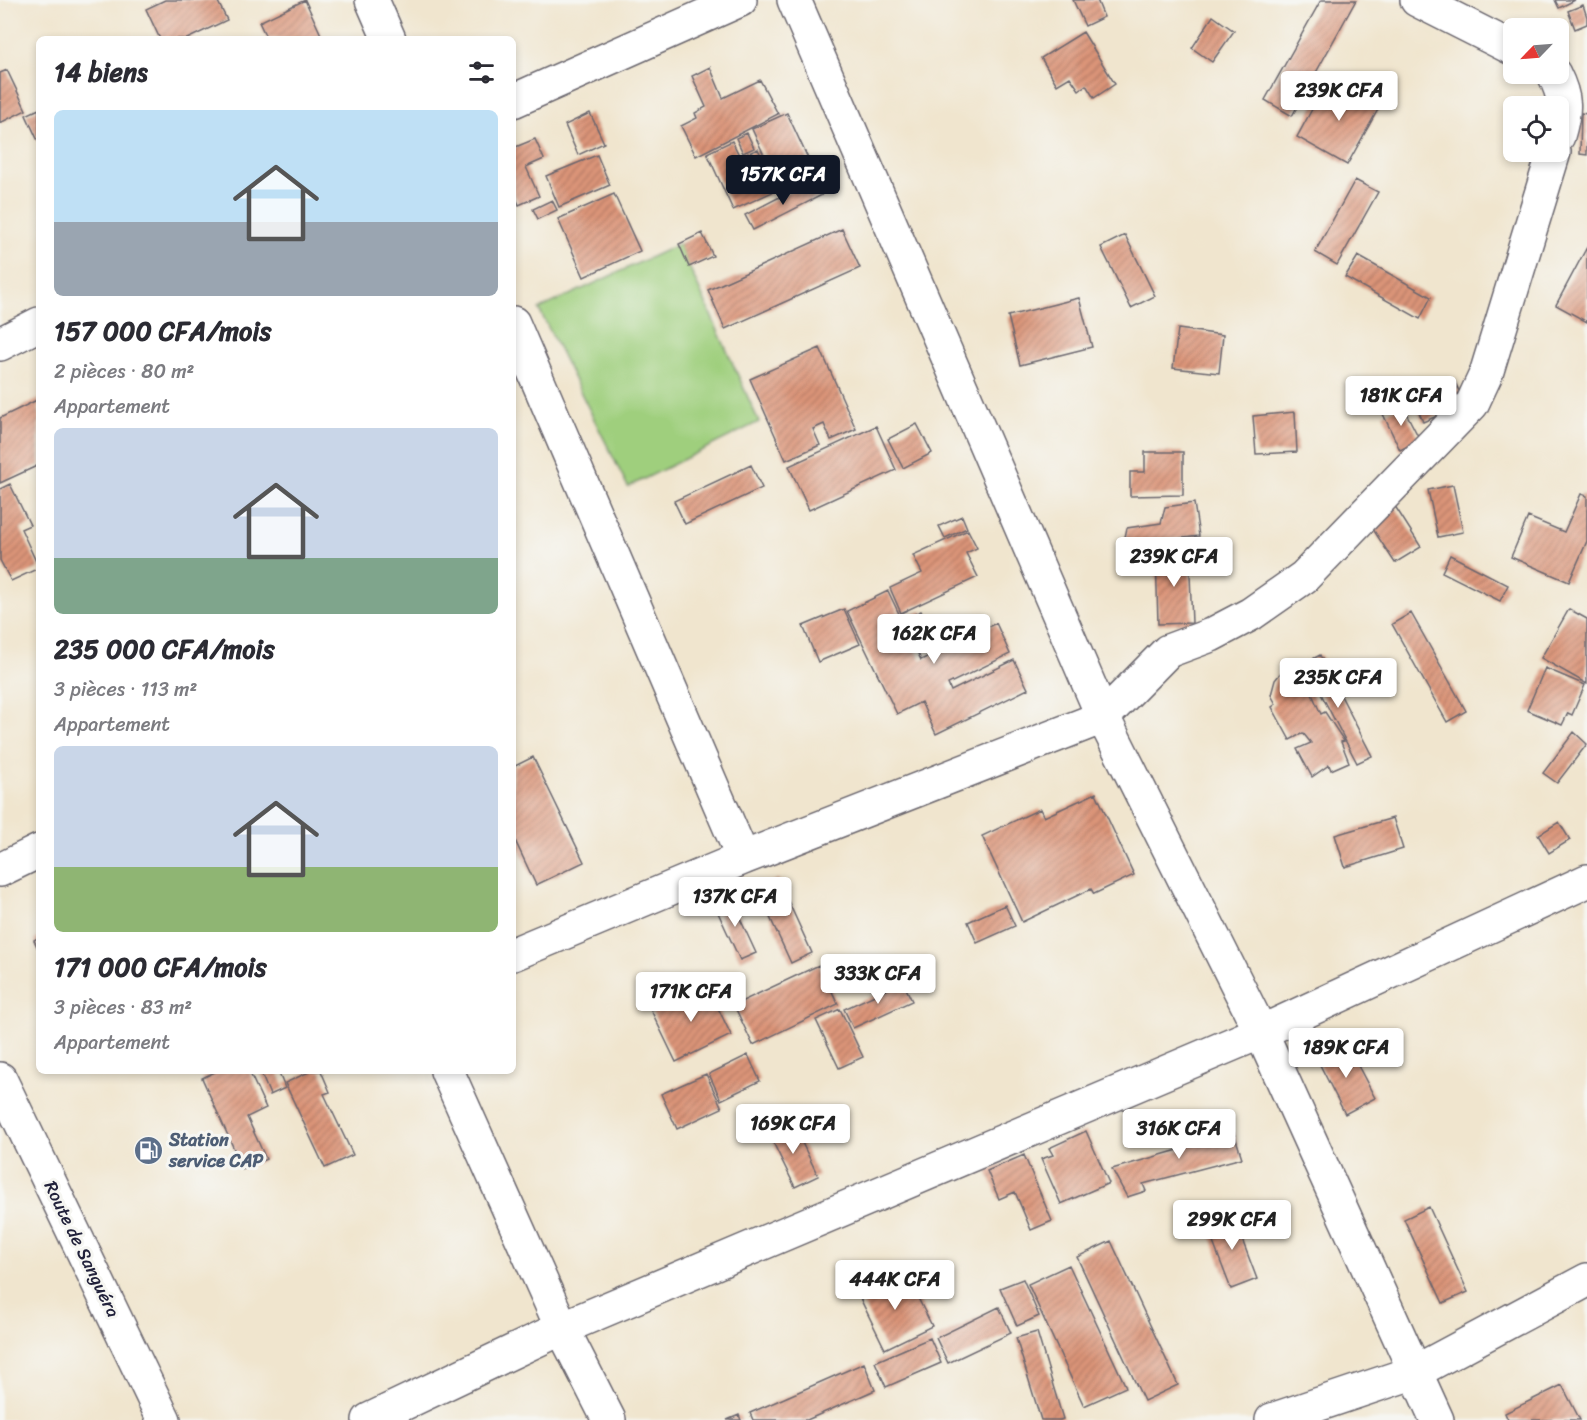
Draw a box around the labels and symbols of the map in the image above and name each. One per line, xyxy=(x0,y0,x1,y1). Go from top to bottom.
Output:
north arrow xyxy=(1503,18,1569,84)
pin: 239K CFA xyxy=(1277,71,1401,122)
pin: 157K CFA xyxy=(721,155,845,206)
pin: 181K CFA xyxy=(1339,376,1463,427)
pin: 239K CFA xyxy=(1112,537,1236,588)
pin: 162K CFA xyxy=(872,614,996,665)
pin: 235K CFA xyxy=(1276,658,1400,709)
pin: 137K CFA xyxy=(673,877,797,928)
pin: 333K CFA xyxy=(816,954,940,1005)
pin: 171K CFA xyxy=(629,972,753,1023)
pin: 189K CFA xyxy=(1284,1028,1408,1079)
pin: 169K CFA xyxy=(731,1104,855,1155)
pin: 316K CFA xyxy=(1117,1109,1241,1160)
place label: Station service CAP xyxy=(168,1124,264,1177)
fuel station icon: Station service CAP xyxy=(132,1134,164,1166)
street label: Route de Sanguéra xyxy=(35,1175,129,1323)
pin: 299K CFA xyxy=(1170,1200,1294,1251)
pin: 444K CFA xyxy=(833,1260,957,1311)

